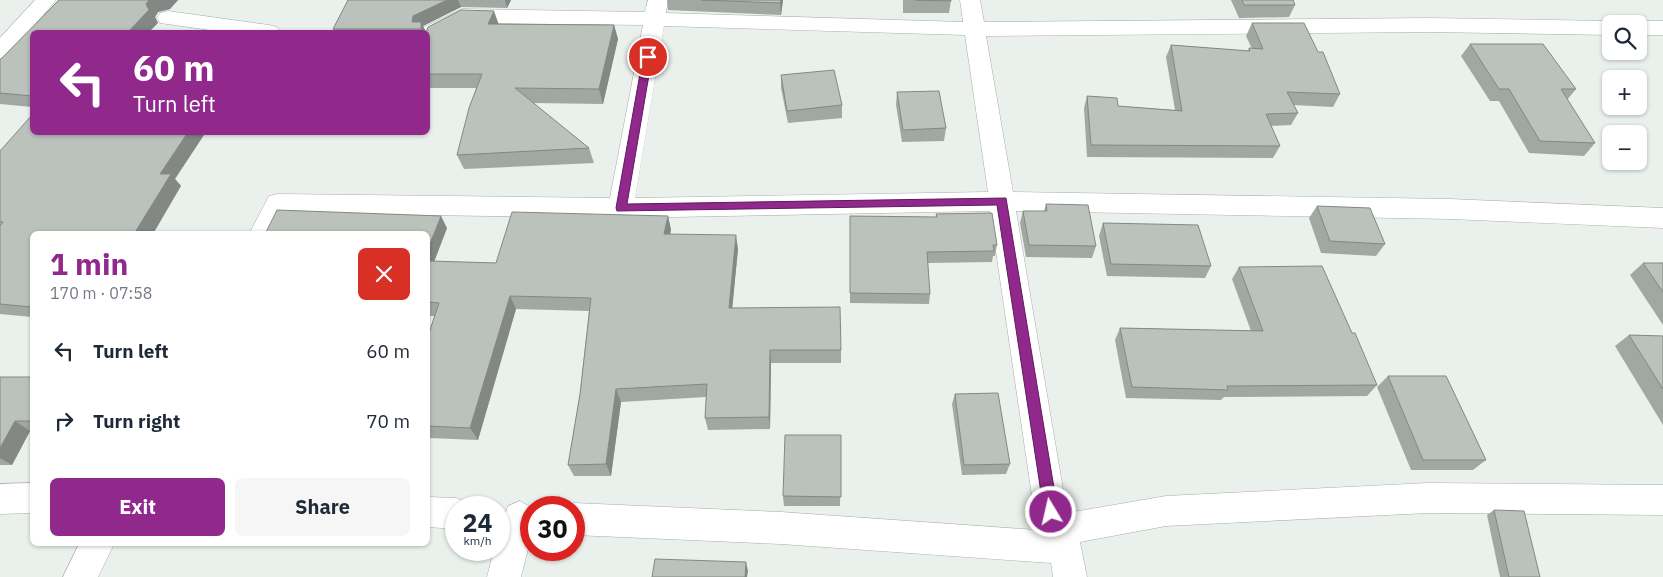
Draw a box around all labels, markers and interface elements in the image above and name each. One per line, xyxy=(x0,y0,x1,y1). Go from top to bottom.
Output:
map controls xyxy=(1602,15,1647,170)
button: search xyxy=(1602,15,1647,60)
pin xyxy=(627,36,669,78)
icon: arrive xyxy=(634,43,662,71)
text: 60 m xyxy=(133,45,215,91)
icon: left xyxy=(50,50,115,115)
button: + xyxy=(1602,70,1647,115)
text: Turn left xyxy=(133,89,216,118)
button: − xyxy=(1602,125,1647,170)
text: 1 min xyxy=(50,244,128,283)
button: close xyxy=(358,248,410,300)
text: 170 m · 07:58 xyxy=(50,283,152,303)
icon: left xyxy=(50,337,78,365)
text: Turn left xyxy=(93,339,169,363)
text: 60 m xyxy=(366,339,410,363)
icon: right xyxy=(50,407,78,435)
text: Turn right xyxy=(93,409,180,433)
text: 70 m xyxy=(366,409,410,433)
button: Exit xyxy=(50,478,225,536)
button: Share xyxy=(235,478,410,536)
position arrow xyxy=(1024,485,1076,537)
speed limit sign: 30 xyxy=(520,496,585,561)
text: 24 xyxy=(462,506,493,539)
text: km/h xyxy=(463,533,492,548)

